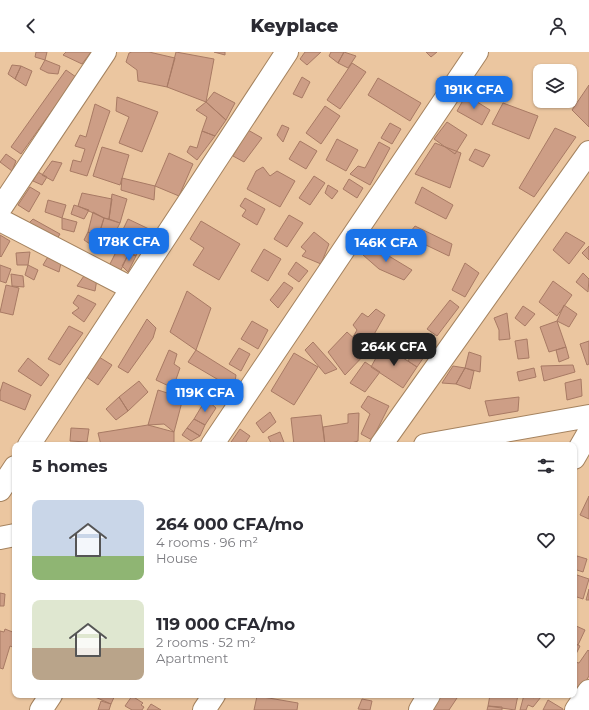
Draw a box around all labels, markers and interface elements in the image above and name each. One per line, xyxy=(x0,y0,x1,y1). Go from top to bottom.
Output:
icon: back xyxy=(20,15,42,37)
text: Keyplace xyxy=(251,15,338,37)
icon: person xyxy=(547,15,569,37)
map controls xyxy=(533,64,577,108)
button: layers xyxy=(533,64,577,108)
pin: 191K CFA xyxy=(433,76,515,110)
text: 191K CFA xyxy=(444,81,504,97)
pin: 178K CFA xyxy=(88,228,170,262)
pin: 146K CFA xyxy=(345,229,427,263)
text: 178K CFA xyxy=(98,233,160,249)
text: 146K CFA xyxy=(355,234,417,250)
pin: 264K CFA xyxy=(353,333,435,367)
text: 264K CFA xyxy=(361,338,427,354)
pin: 119K CFA xyxy=(164,379,246,413)
text: 119K CFA xyxy=(175,384,235,400)
icon: filters xyxy=(535,455,557,477)
text: 5 homes xyxy=(32,456,108,476)
text: 264 000 CFA/mo xyxy=(156,514,304,534)
icon: home xyxy=(64,516,112,564)
icon: heart xyxy=(535,529,557,551)
text: 4 rooms · 96 m² xyxy=(156,534,258,550)
text: House xyxy=(156,550,198,566)
text: 119 000 CFA/mo xyxy=(156,614,295,634)
icon: home xyxy=(64,616,112,664)
icon: heart xyxy=(535,629,557,651)
text: 2 rooms · 52 m² xyxy=(156,634,256,650)
text: Apartment xyxy=(156,650,228,666)

